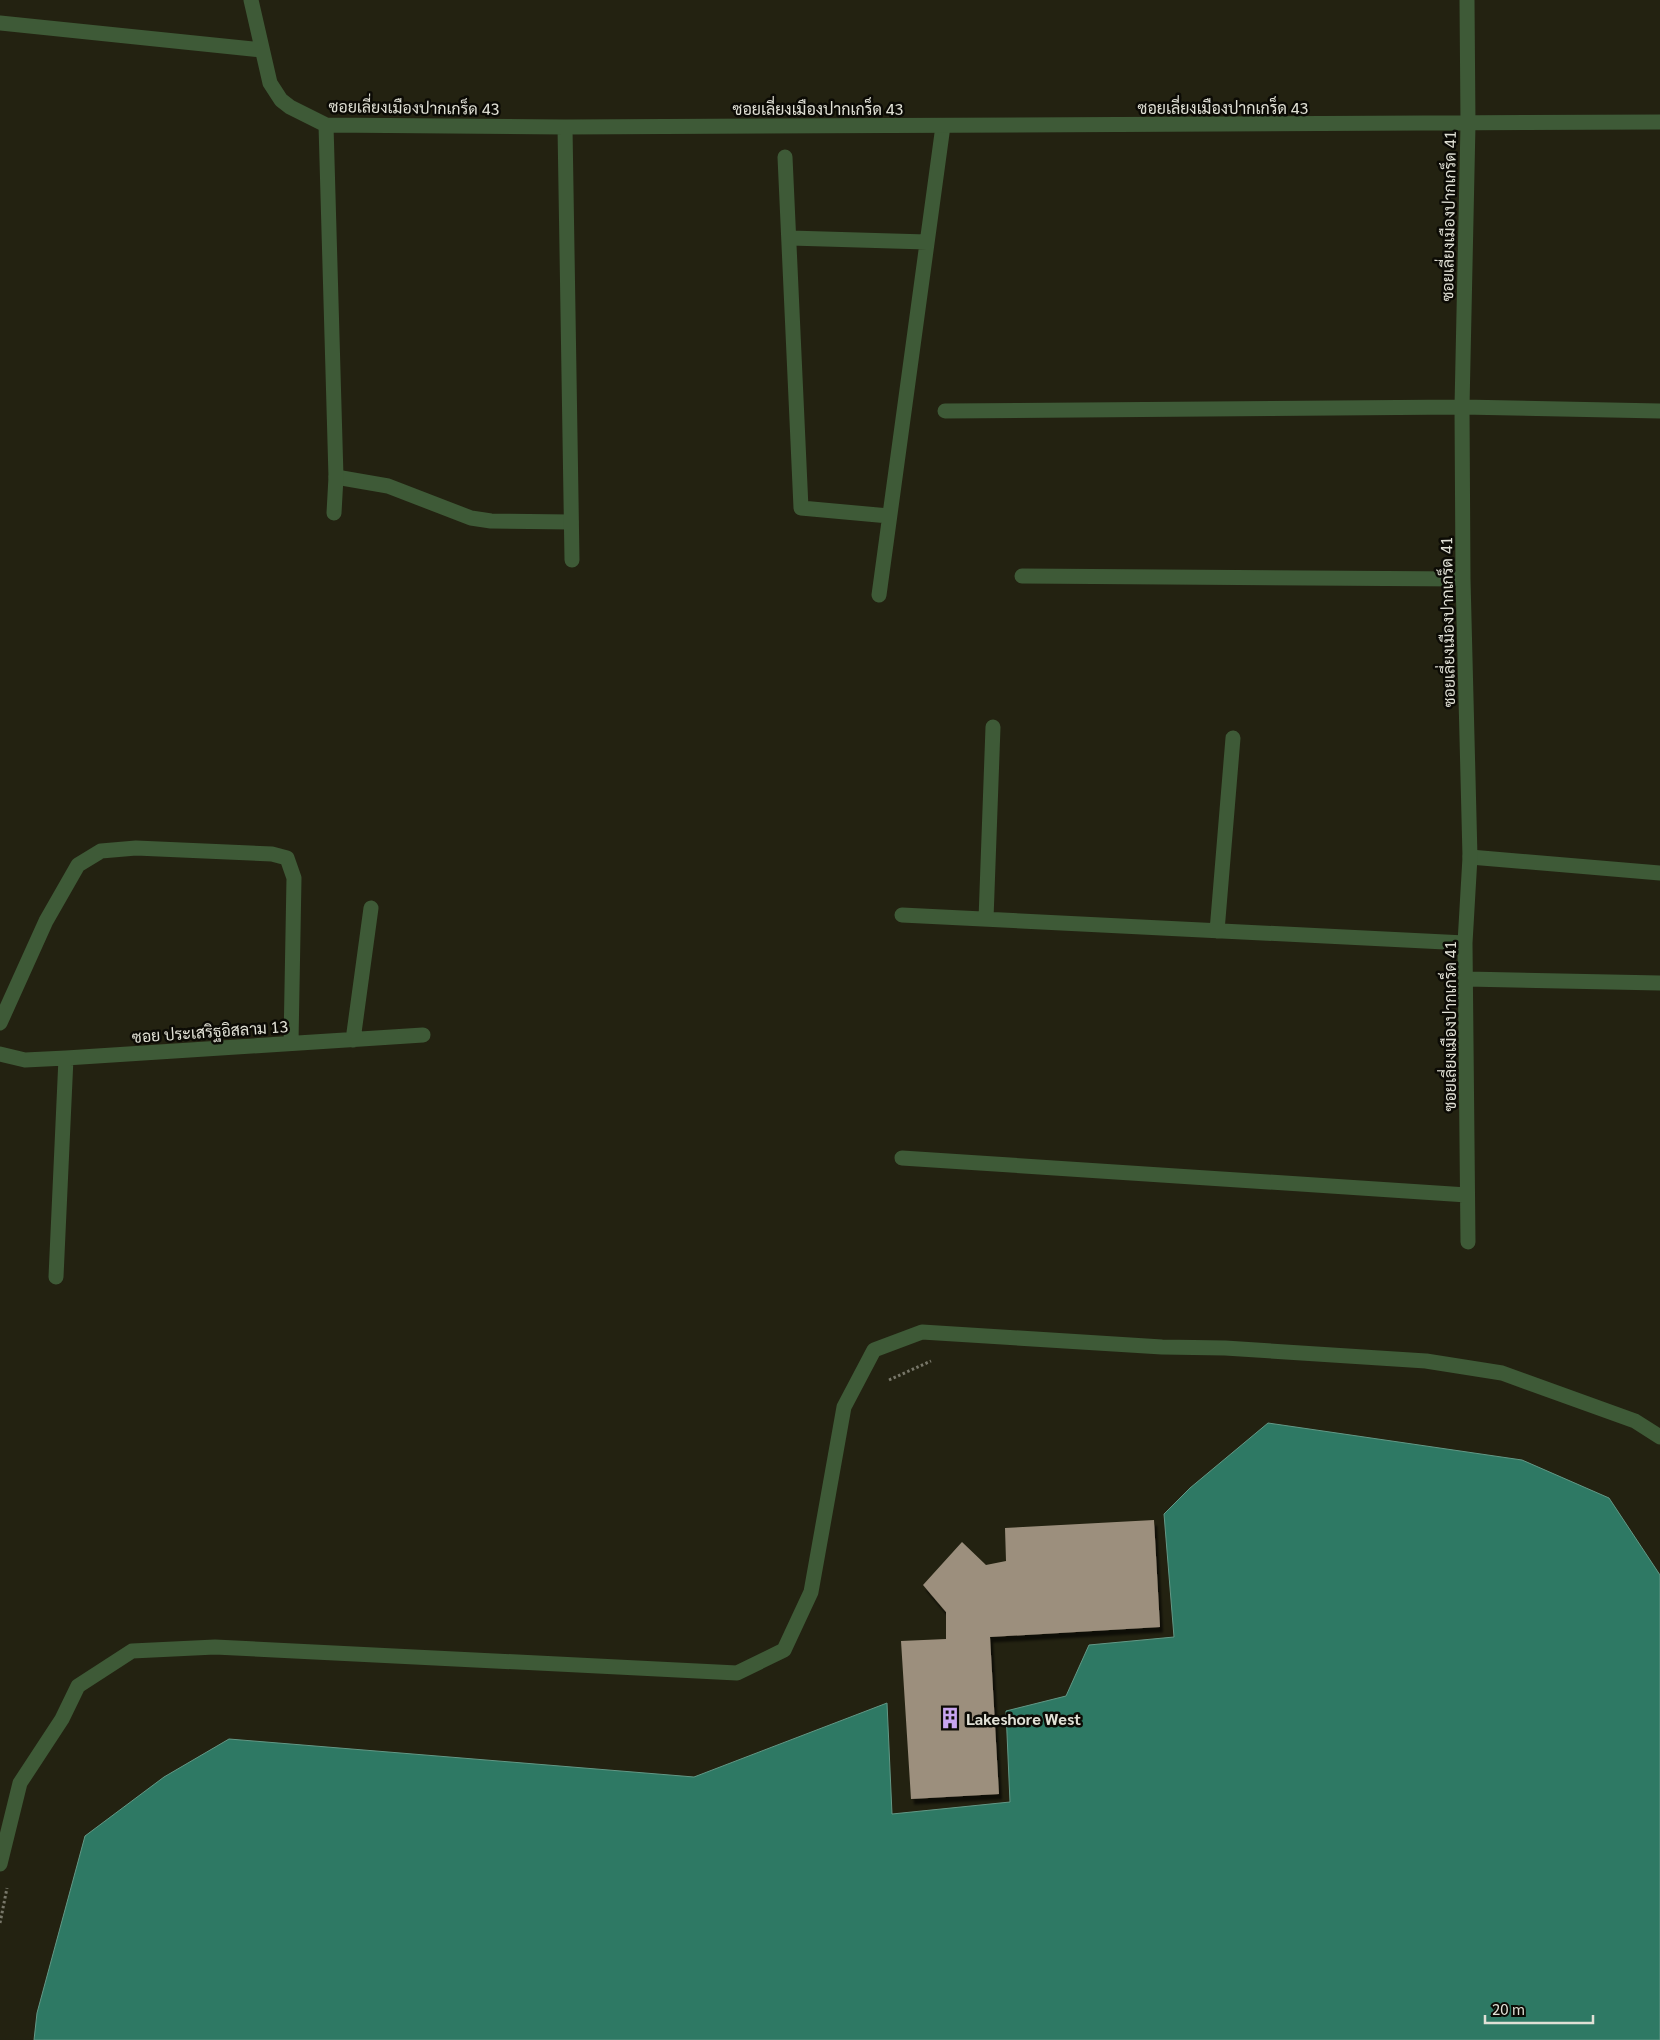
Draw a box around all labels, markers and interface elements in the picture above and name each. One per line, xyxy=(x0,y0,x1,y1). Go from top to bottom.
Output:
street label: ซอยเลี่ยงเมืองปากเกร็ด 43 xyxy=(328,92,500,119)
street label: ซอยเลี่ยงเมืองปากเกร็ด 43 xyxy=(1138,94,1309,118)
street label: ซอยเลี่ยงเมืองปากเกร็ด 43 xyxy=(733,95,904,119)
street label: ซอยเลี่ยงเมืองปากเกร็ด 41 xyxy=(1433,130,1460,302)
street label: ซอยเลี่ยงเมืองปากเกร็ด 41 xyxy=(1432,536,1459,708)
street label: ซอยเลี่ยงเมืองปากเกร็ด 41 xyxy=(1436,941,1460,1111)
street label: ซอย ประเสริฐอิสลาม 13 xyxy=(131,1015,289,1048)
building icon: Lakeshore West xyxy=(937,1705,963,1731)
place label: Lakeshore West xyxy=(966,1708,1081,1729)
scale bar xyxy=(1485,1992,1592,2024)
text: 20 m xyxy=(1492,1999,1525,2018)

